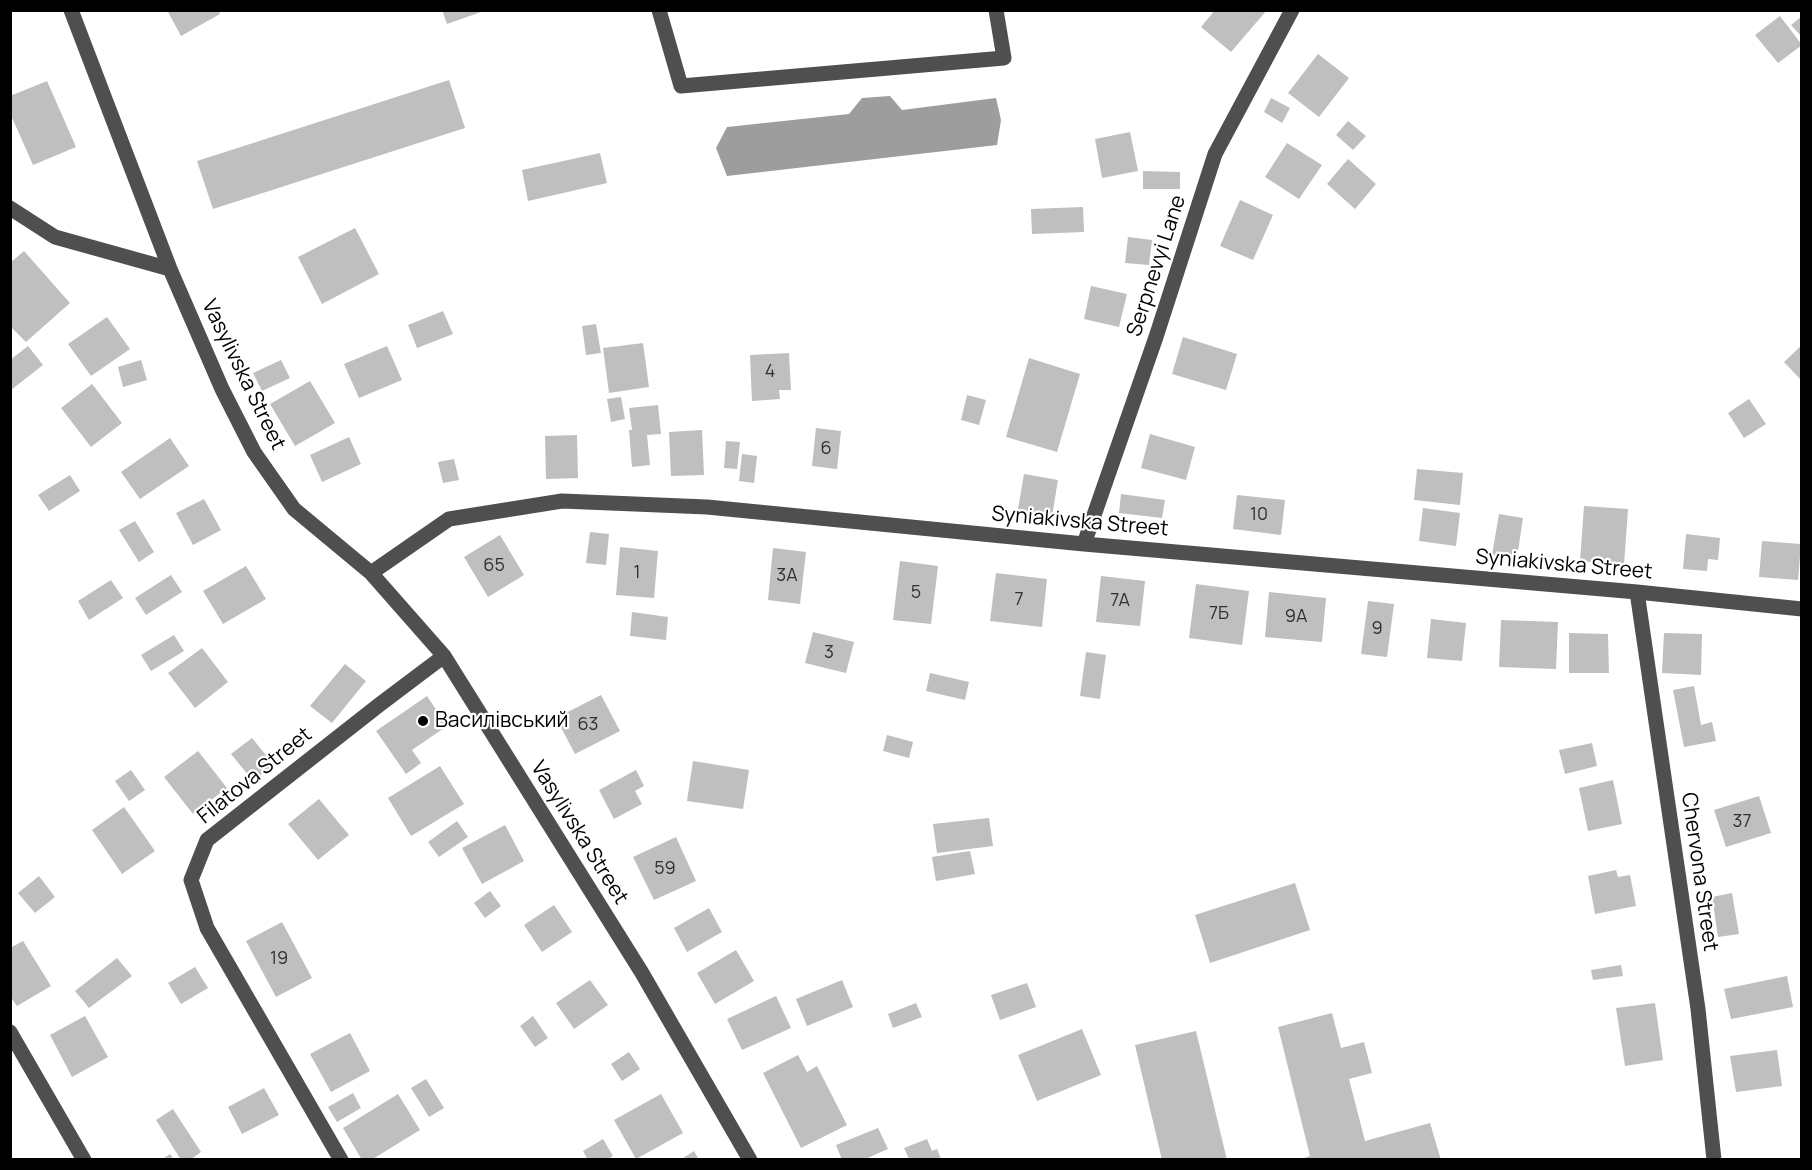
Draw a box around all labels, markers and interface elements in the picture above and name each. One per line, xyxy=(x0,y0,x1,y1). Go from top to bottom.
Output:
street label: Serpnevyi Lane xyxy=(1122,192,1192,340)
street label: Vasylivska Street xyxy=(196,296,290,454)
house number: 4 xyxy=(765,361,775,383)
house number: 6 xyxy=(820,438,832,460)
street label: Syniakivska Street xyxy=(991,502,1169,542)
house number: 10 xyxy=(1250,504,1268,526)
street label: Syniakivska Street xyxy=(1475,545,1653,585)
house number: 65 xyxy=(483,555,505,577)
house number: 1 xyxy=(633,562,641,584)
house number: 3А xyxy=(776,565,798,587)
house number: 5 xyxy=(911,582,921,604)
house number: 7 xyxy=(1014,589,1024,611)
house number: 7А xyxy=(1110,590,1130,612)
house number: 7Б xyxy=(1209,603,1229,625)
house number: 9А xyxy=(1285,606,1307,628)
house number: 9 xyxy=(1371,618,1383,640)
house number: 3 xyxy=(824,642,834,664)
place label: Василівський xyxy=(435,708,569,734)
marker: Василівський xyxy=(416,714,430,728)
house number: 63 xyxy=(577,714,599,736)
street label: Filatova Street xyxy=(193,722,317,830)
street label: Vasylivska Street xyxy=(525,757,633,909)
street label: Chervona Street xyxy=(1675,791,1723,953)
house number: 37 xyxy=(1733,811,1751,833)
house number: 59 xyxy=(654,858,676,880)
house number: 19 xyxy=(270,948,288,970)

